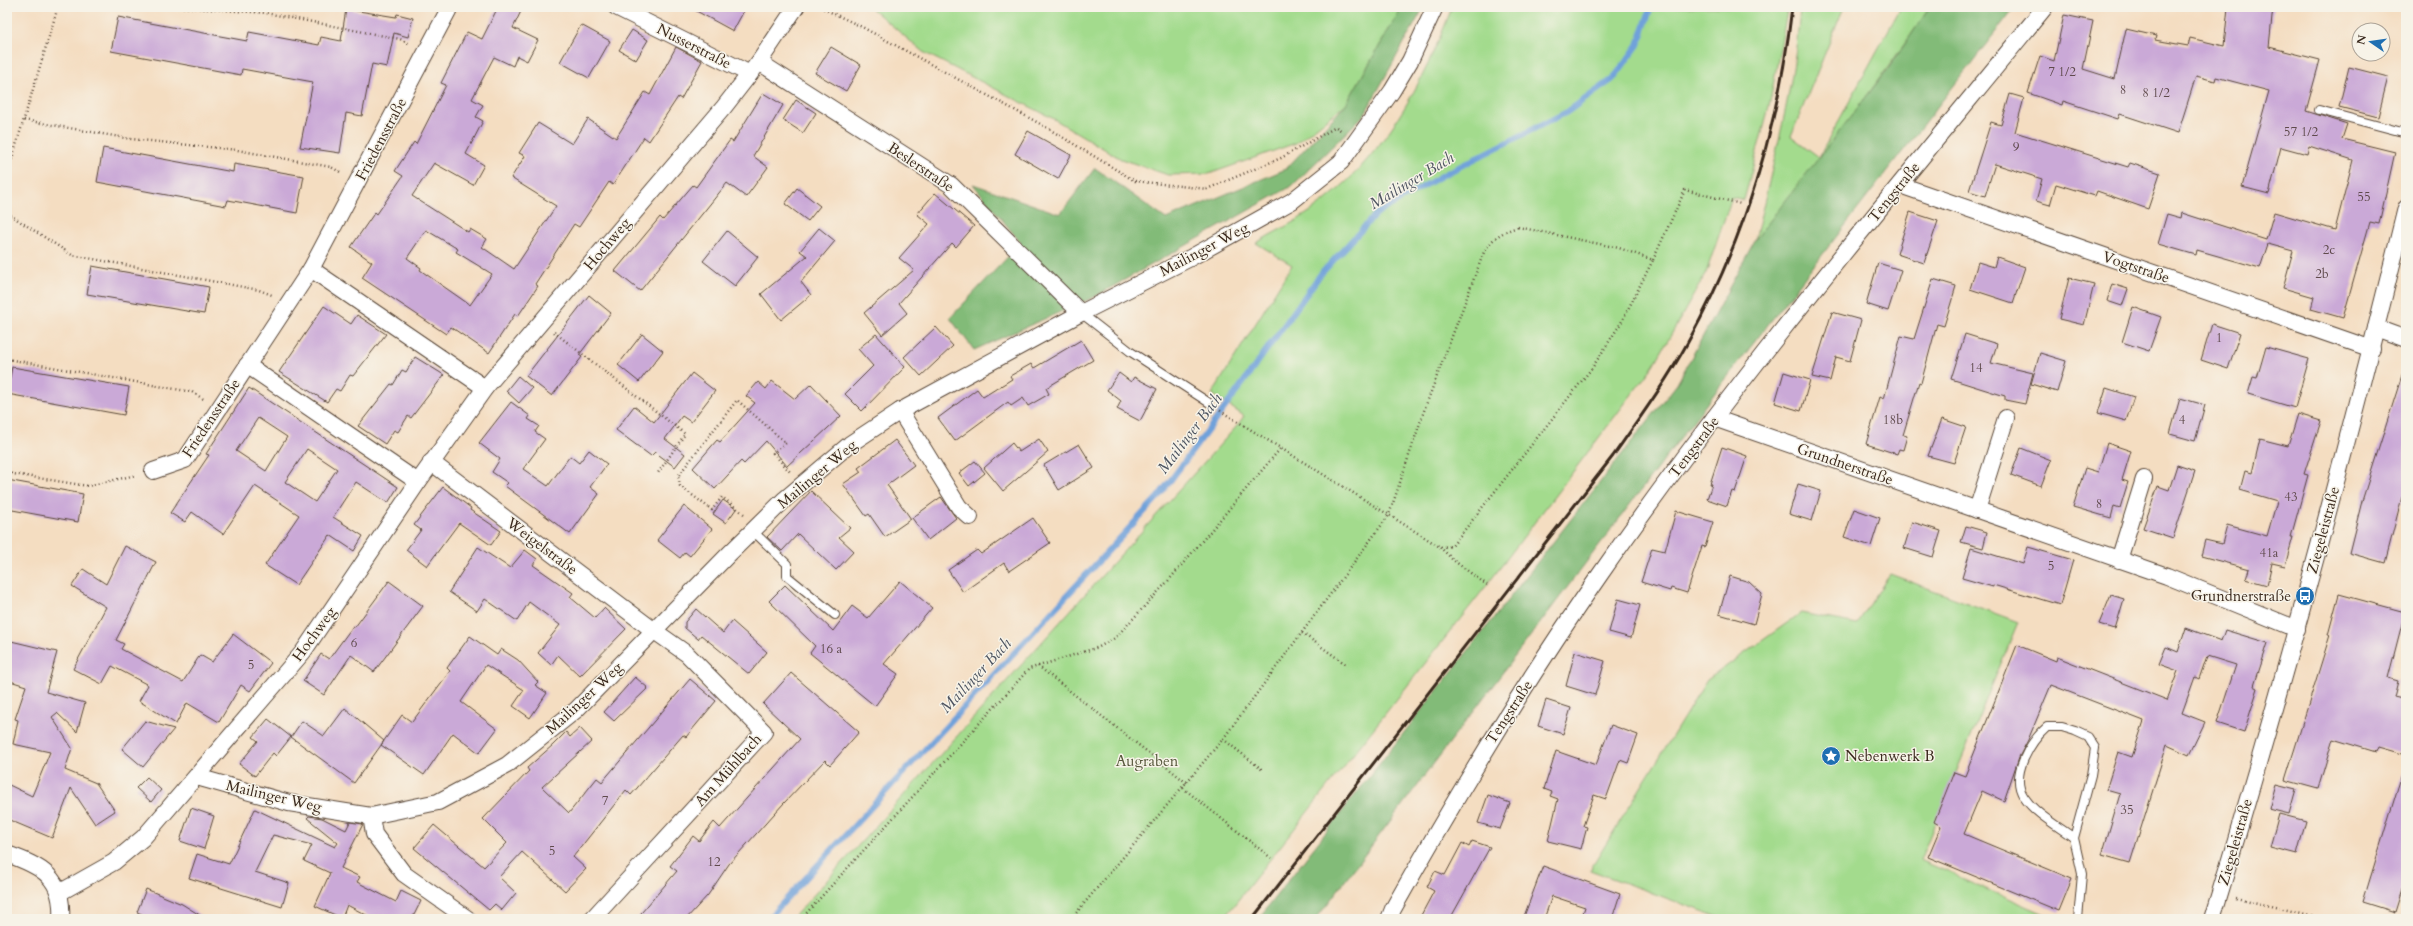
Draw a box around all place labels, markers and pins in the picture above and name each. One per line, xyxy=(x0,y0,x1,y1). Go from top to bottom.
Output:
bus stop icon: Grundnerstraße xyxy=(2294,585,2316,607)
place label: Grundnerstraße xyxy=(2191,586,2291,606)
place icon: Nebenwerk B xyxy=(1820,745,1842,767)
place label: Nebenwerk B xyxy=(1845,746,1935,766)

